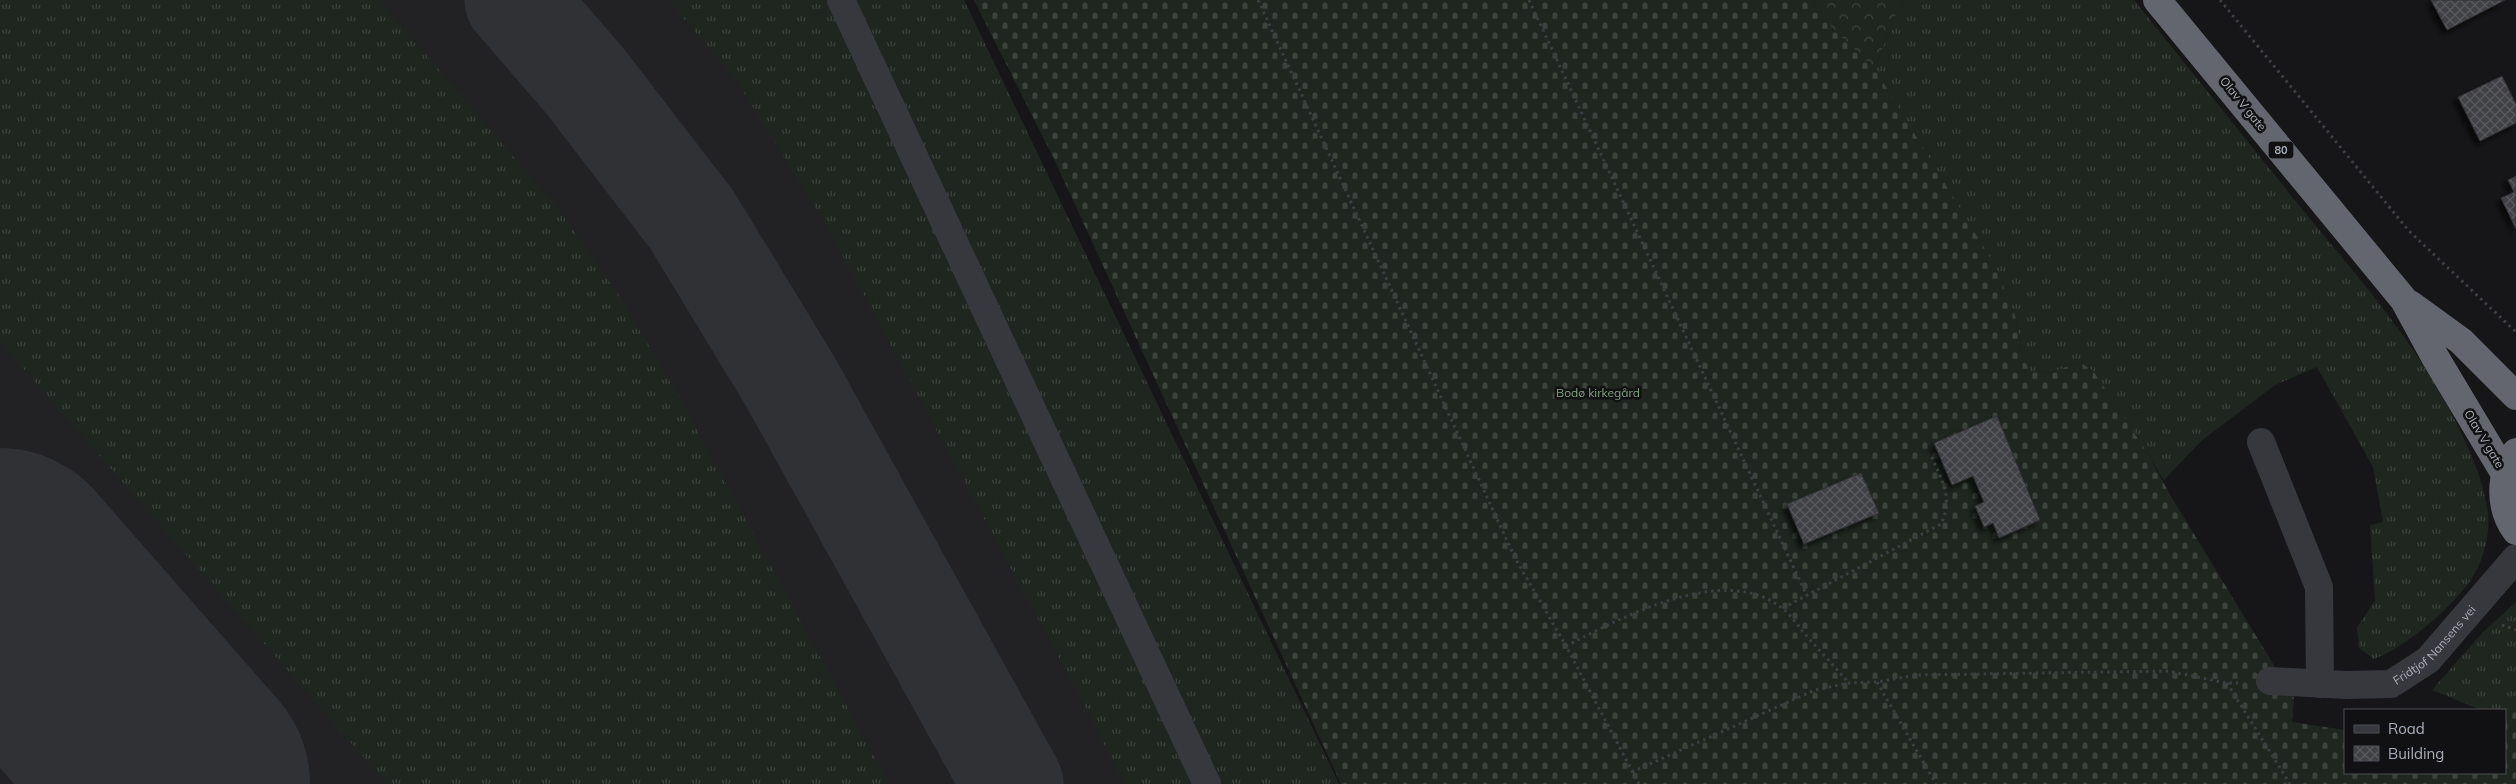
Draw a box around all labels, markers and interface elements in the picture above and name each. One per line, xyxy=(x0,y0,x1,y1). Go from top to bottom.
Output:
street label: Olav V gate xyxy=(2217,74,2270,134)
road number: 80 xyxy=(2268,142,2294,158)
park label: Bodø kirkegård xyxy=(1556,385,1640,400)
street label: Olav V gate xyxy=(2461,407,2508,471)
street label: Fridtjof Nansens vei xyxy=(2390,602,2479,688)
legend xyxy=(2344,709,2506,774)
text: Road xyxy=(2388,719,2425,738)
text: Building xyxy=(2388,744,2444,763)

